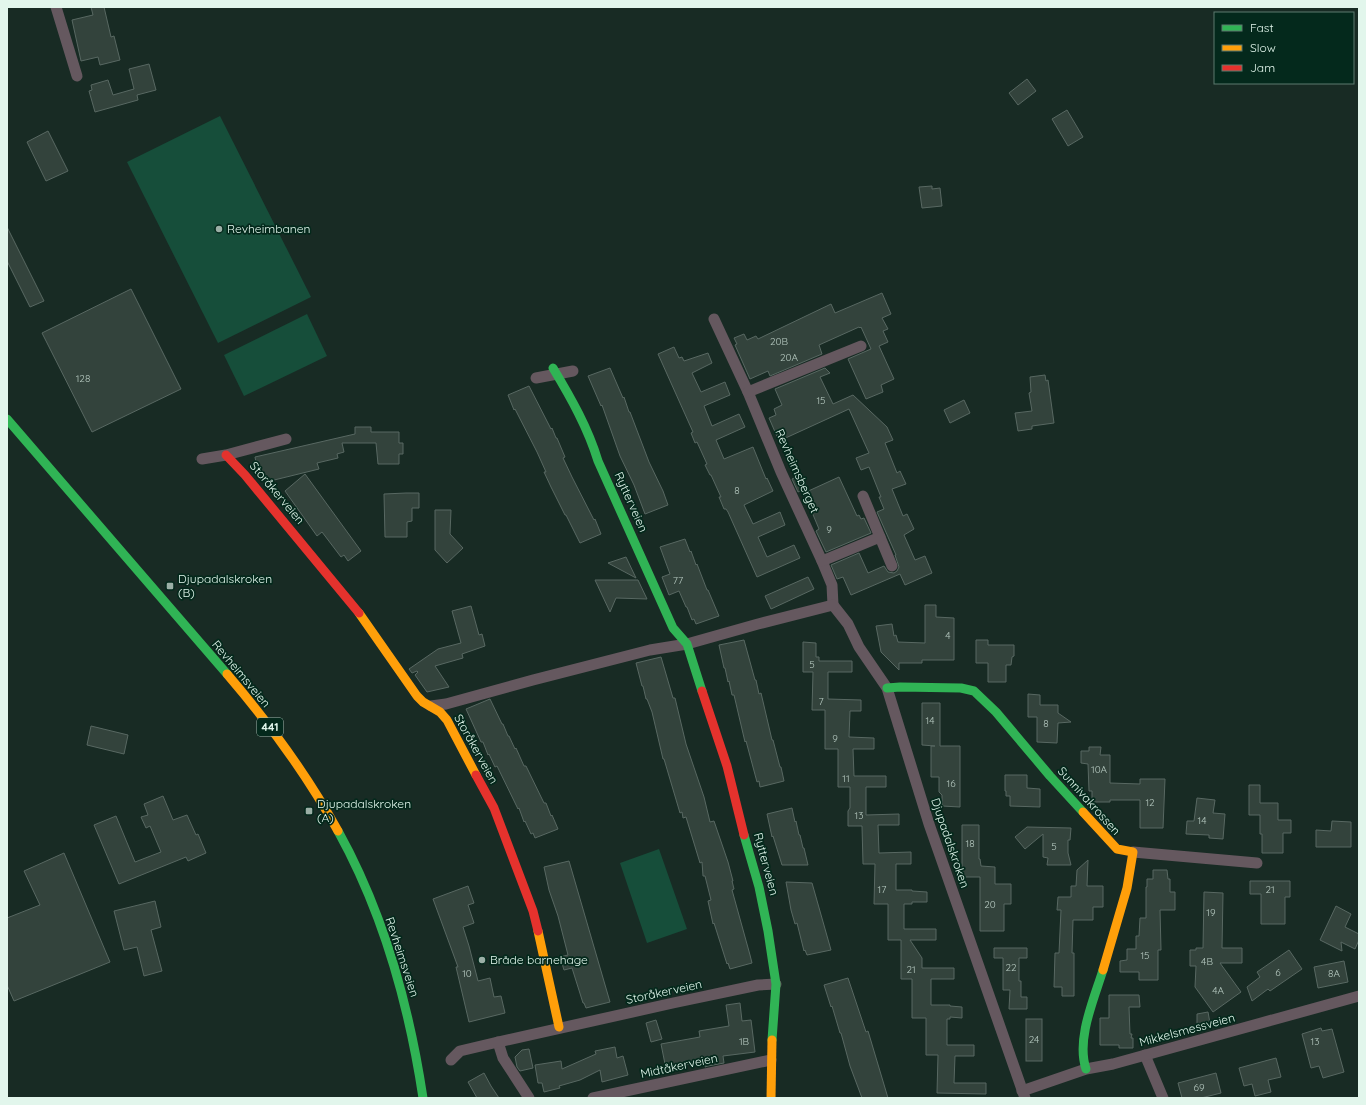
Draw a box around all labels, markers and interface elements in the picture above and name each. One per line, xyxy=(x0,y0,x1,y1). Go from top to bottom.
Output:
legend xyxy=(1214,12,1354,84)
text: Fast xyxy=(1250,20,1274,35)
text: Slow xyxy=(1250,40,1276,55)
text: Jam xyxy=(1250,60,1275,75)
place label: Revheimbanen xyxy=(227,221,310,236)
marker: Revheimbanen xyxy=(214,224,224,234)
house number: 20B xyxy=(770,335,788,348)
house number: 20A xyxy=(780,351,798,364)
house number: 128 xyxy=(76,372,90,385)
house number: 15 xyxy=(816,394,826,407)
street label: Revheimsberget xyxy=(772,426,823,515)
street label: Storåkerveien xyxy=(247,458,308,527)
street label: Rytterveien xyxy=(612,469,651,534)
house number: 8 xyxy=(734,484,740,497)
house number: 9 xyxy=(826,523,832,536)
place label: Djupadalskroken (B) xyxy=(178,571,272,600)
house number: 77 xyxy=(673,574,683,587)
marker: Djupadalskroken (B) xyxy=(165,581,175,591)
house number: 4 xyxy=(945,629,951,642)
street label: Revheimsveien xyxy=(209,637,274,710)
house number: 5 xyxy=(809,658,815,671)
house number: 7 xyxy=(818,695,824,708)
street label: Storåkerveien xyxy=(451,711,502,786)
house number: 14 xyxy=(926,714,934,727)
house number: 8 xyxy=(1043,717,1049,730)
road number: 441 xyxy=(257,718,283,736)
house number: 9 xyxy=(832,732,838,745)
street label: Sunnivakrossen xyxy=(1055,763,1124,838)
house number: 10A xyxy=(1091,763,1108,776)
house number: 11 xyxy=(842,772,850,785)
house number: 16 xyxy=(946,777,956,790)
place label: Djupadalskroken (A) xyxy=(317,796,411,825)
street label: Djupadalskroken xyxy=(928,796,973,890)
house number: 12 xyxy=(1145,796,1155,809)
marker: Djupadalskroken (A) xyxy=(304,806,314,816)
house number: 13 xyxy=(855,809,863,822)
house number: 14 xyxy=(1198,814,1206,827)
street label: Rytterveien xyxy=(751,831,782,897)
house number: 18 xyxy=(965,837,975,850)
house number: 5 xyxy=(1051,840,1057,853)
house number: 17 xyxy=(878,883,886,896)
house number: 21 xyxy=(1265,883,1275,896)
house number: 20 xyxy=(984,898,996,911)
house number: 19 xyxy=(1206,906,1216,919)
street label: Revheimsveien xyxy=(382,915,422,999)
house number: 15 xyxy=(1140,949,1150,962)
place label: Bråde barnehage xyxy=(490,952,588,967)
marker: Bråde barnehage xyxy=(477,955,487,965)
house number: 4B xyxy=(1201,955,1213,968)
house number: 22 xyxy=(1005,961,1017,974)
house number: 21 xyxy=(906,963,916,976)
house number: 6 xyxy=(1275,966,1281,979)
house number: 10 xyxy=(462,967,472,980)
house number: 8A xyxy=(1328,967,1340,980)
street label: Storåkerveien xyxy=(625,976,703,1007)
house number: 4A xyxy=(1212,984,1224,997)
street label: Mikkelsmessveien xyxy=(1137,1010,1236,1050)
house number: 24 xyxy=(1029,1033,1039,1046)
house number: 1B xyxy=(739,1035,750,1048)
house number: 13 xyxy=(1311,1035,1319,1048)
street label: Midtåkerveien xyxy=(639,1050,719,1081)
house number: 69 xyxy=(1194,1081,1205,1094)

